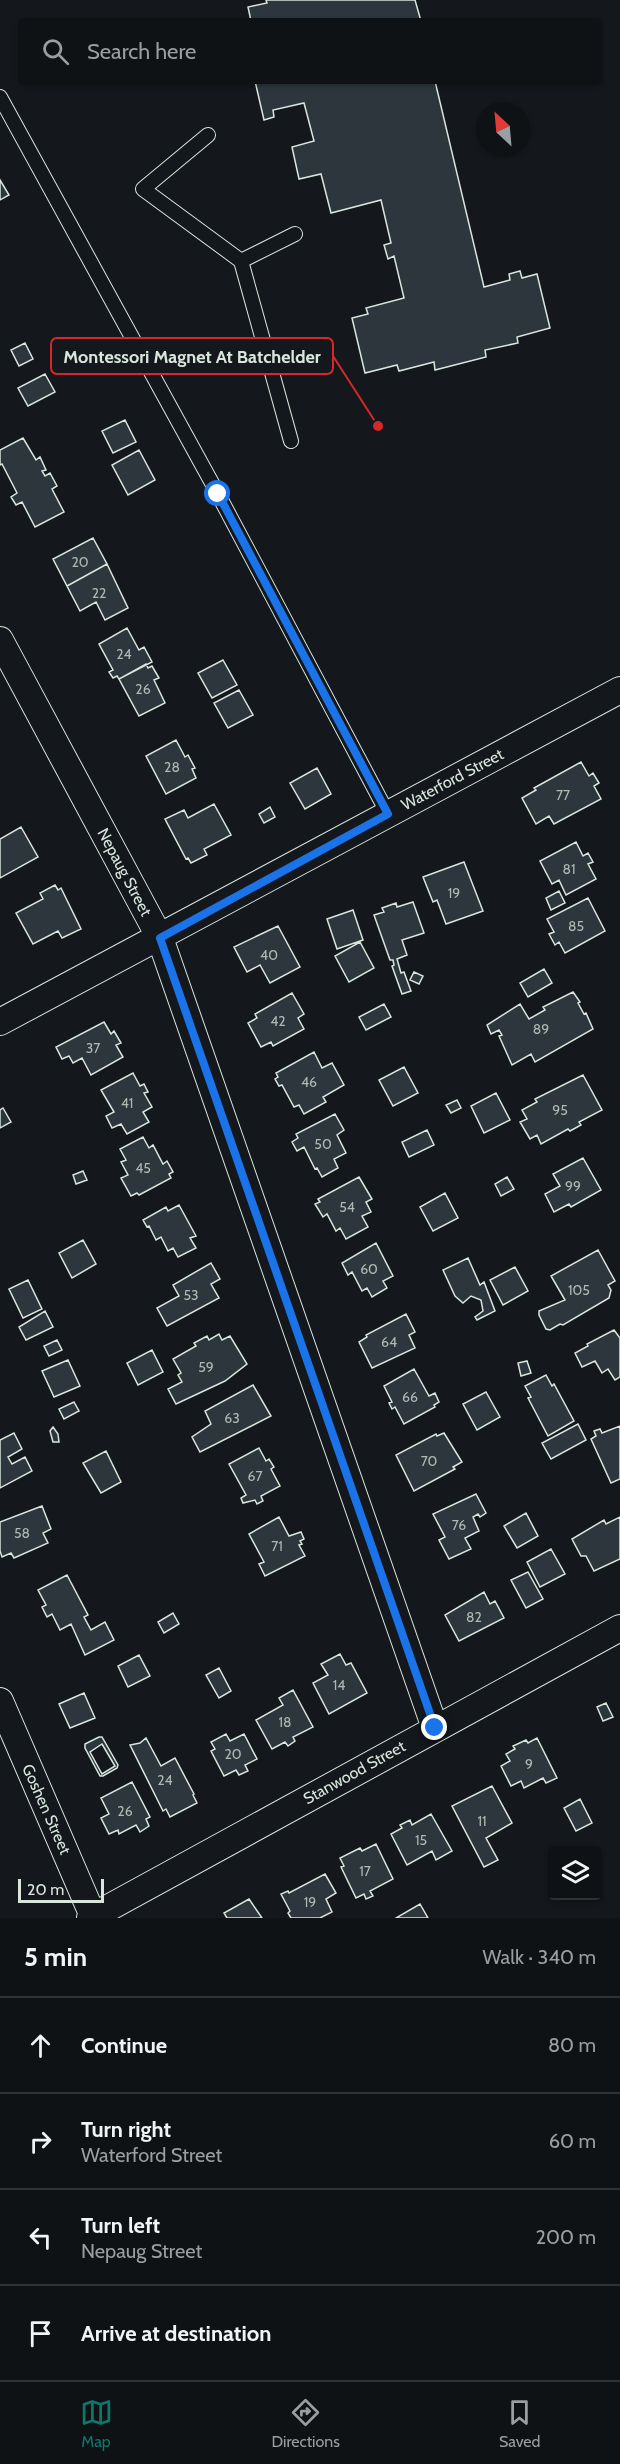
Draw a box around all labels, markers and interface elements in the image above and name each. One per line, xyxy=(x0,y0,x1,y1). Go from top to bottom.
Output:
search box xyxy=(18,18,602,84)
icon: search xyxy=(39,35,72,68)
text: Search here xyxy=(87,38,196,65)
north arrow xyxy=(476,102,530,156)
callout: Montessori Magnet At Batchelder xyxy=(51,338,333,374)
text: Montessori Magnet At Batchelder xyxy=(63,346,321,368)
route start xyxy=(204,480,230,506)
house number: 20 xyxy=(71,553,89,571)
house number: 22 xyxy=(92,584,106,602)
house number: 24 xyxy=(116,645,132,663)
house number: 26 xyxy=(135,680,151,698)
street label: Waterford Street xyxy=(398,744,507,814)
house number: 28 xyxy=(164,758,180,776)
house number: 77 xyxy=(556,786,570,804)
street label: Nepaug Street xyxy=(93,825,156,920)
house number: 81 xyxy=(562,860,576,878)
house number: 19 xyxy=(448,884,460,902)
house number: 85 xyxy=(568,917,584,935)
house number: 40 xyxy=(260,946,278,964)
house number: 42 xyxy=(270,1012,286,1030)
house number: 89 xyxy=(533,1020,549,1038)
house number: 37 xyxy=(86,1039,100,1057)
house number: 46 xyxy=(301,1073,317,1091)
house number: 41 xyxy=(121,1094,133,1112)
house number: 95 xyxy=(552,1101,568,1119)
house number: 50 xyxy=(314,1135,332,1153)
house number: 45 xyxy=(135,1159,151,1177)
house number: 99 xyxy=(565,1177,581,1195)
house number: 54 xyxy=(339,1198,355,1216)
house number: 60 xyxy=(360,1260,378,1278)
house number: 105 xyxy=(568,1281,590,1299)
house number: 53 xyxy=(183,1286,199,1304)
house number: 64 xyxy=(381,1333,397,1351)
house number: 59 xyxy=(198,1358,214,1376)
house number: 66 xyxy=(402,1388,418,1406)
house number: 63 xyxy=(224,1409,240,1427)
house number: 70 xyxy=(421,1452,438,1470)
house number: 67 xyxy=(248,1467,262,1485)
house number: 76 xyxy=(452,1516,466,1534)
house number: 58 xyxy=(14,1524,30,1542)
house number: 71 xyxy=(271,1537,283,1555)
house number: 82 xyxy=(466,1608,482,1626)
house number: 14 xyxy=(333,1676,345,1694)
house number: 18 xyxy=(278,1713,292,1731)
route end xyxy=(421,1714,447,1740)
street label: Stanwood Street xyxy=(300,1736,409,1808)
house number: 20 xyxy=(224,1745,242,1763)
house number: 9 xyxy=(525,1755,533,1773)
street label: Goshen Street xyxy=(18,1761,75,1858)
house number: 24 xyxy=(157,1771,173,1789)
house number: 26 xyxy=(117,1802,133,1820)
house number: 11 xyxy=(477,1812,487,1830)
house number: 15 xyxy=(415,1831,427,1849)
map controls xyxy=(548,1846,602,1900)
button: layers xyxy=(548,1846,602,1900)
house number: 17 xyxy=(359,1862,371,1880)
scale bar xyxy=(18,1876,104,1904)
text: 20 m xyxy=(27,1880,64,1899)
house number: 19 xyxy=(304,1893,316,1911)
text: 5 min xyxy=(24,1941,87,1973)
text: Walk · 340 m xyxy=(482,1945,596,1969)
icon: ahead xyxy=(24,2029,57,2062)
text: Continue xyxy=(81,2032,167,2059)
text: 80 m xyxy=(548,2033,596,2057)
text: Turn right xyxy=(81,2116,171,2143)
icon: right xyxy=(24,2125,57,2158)
text: 60 m xyxy=(549,2129,596,2153)
text: Waterford Street xyxy=(81,2143,222,2167)
text: Turn left xyxy=(81,2212,160,2239)
icon: left xyxy=(24,2221,57,2254)
text: 200 m xyxy=(536,2225,596,2249)
text: Nepaug Street xyxy=(81,2239,202,2263)
icon: arrive xyxy=(24,2317,57,2350)
text: Arrive at destination xyxy=(81,2320,271,2347)
tab: Map xyxy=(80,2396,113,2451)
tab: Directions xyxy=(272,2396,340,2451)
tab: Saved xyxy=(499,2396,540,2451)

